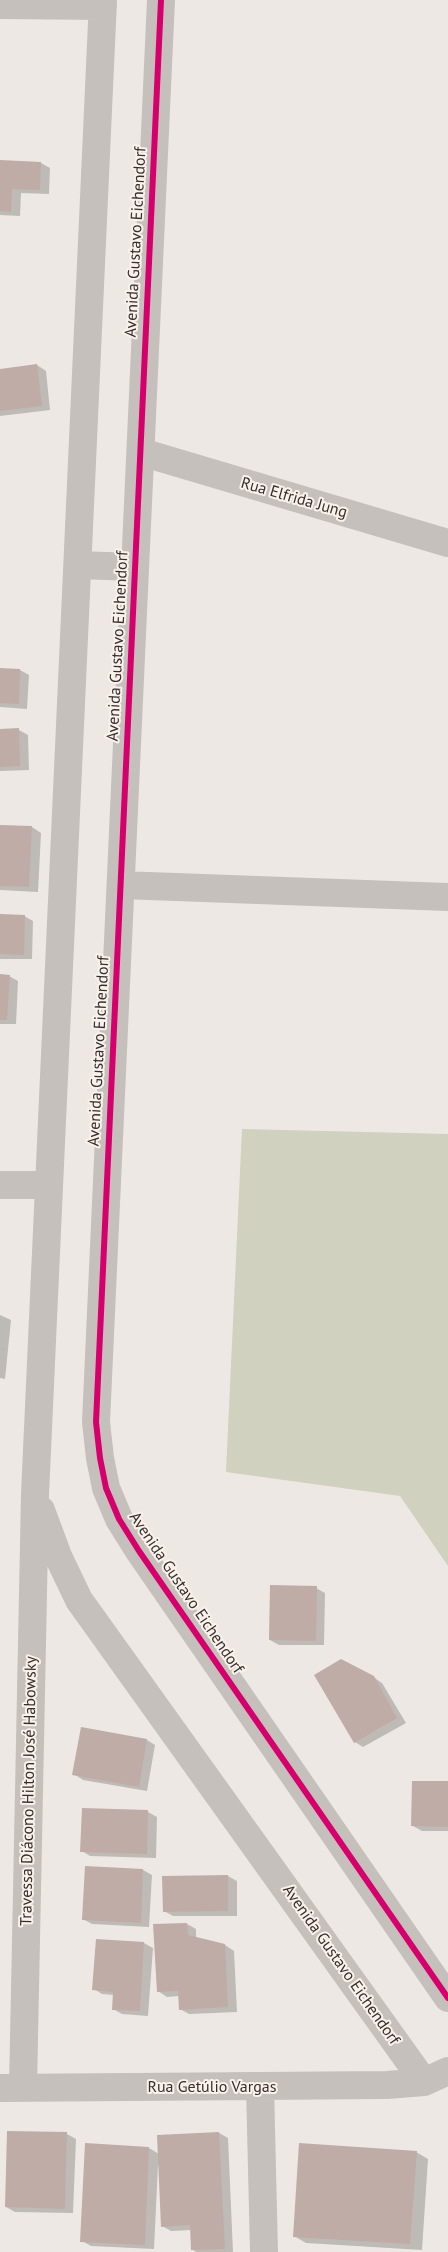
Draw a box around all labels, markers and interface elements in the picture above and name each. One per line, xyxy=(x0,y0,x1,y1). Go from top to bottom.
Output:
street label: Avenida Gustavo Eichendorf xyxy=(121,146,151,338)
street label: Rua Elfrida Jung xyxy=(239,474,349,522)
street label: Avenida Gustavo Eichendorf xyxy=(103,550,133,742)
street label: Avenida Gustavo Eichendorf xyxy=(84,955,114,1147)
street label: Avenida Gustavo Eichendorf xyxy=(125,1509,247,1677)
street label: Travessa Diácono Hilton José Habowsky xyxy=(17,1656,41,1926)
street label: Avenida Gustavo Eichendorf xyxy=(278,1881,404,2049)
street label: Rua Getúlio Vargas xyxy=(148,2077,276,2097)

